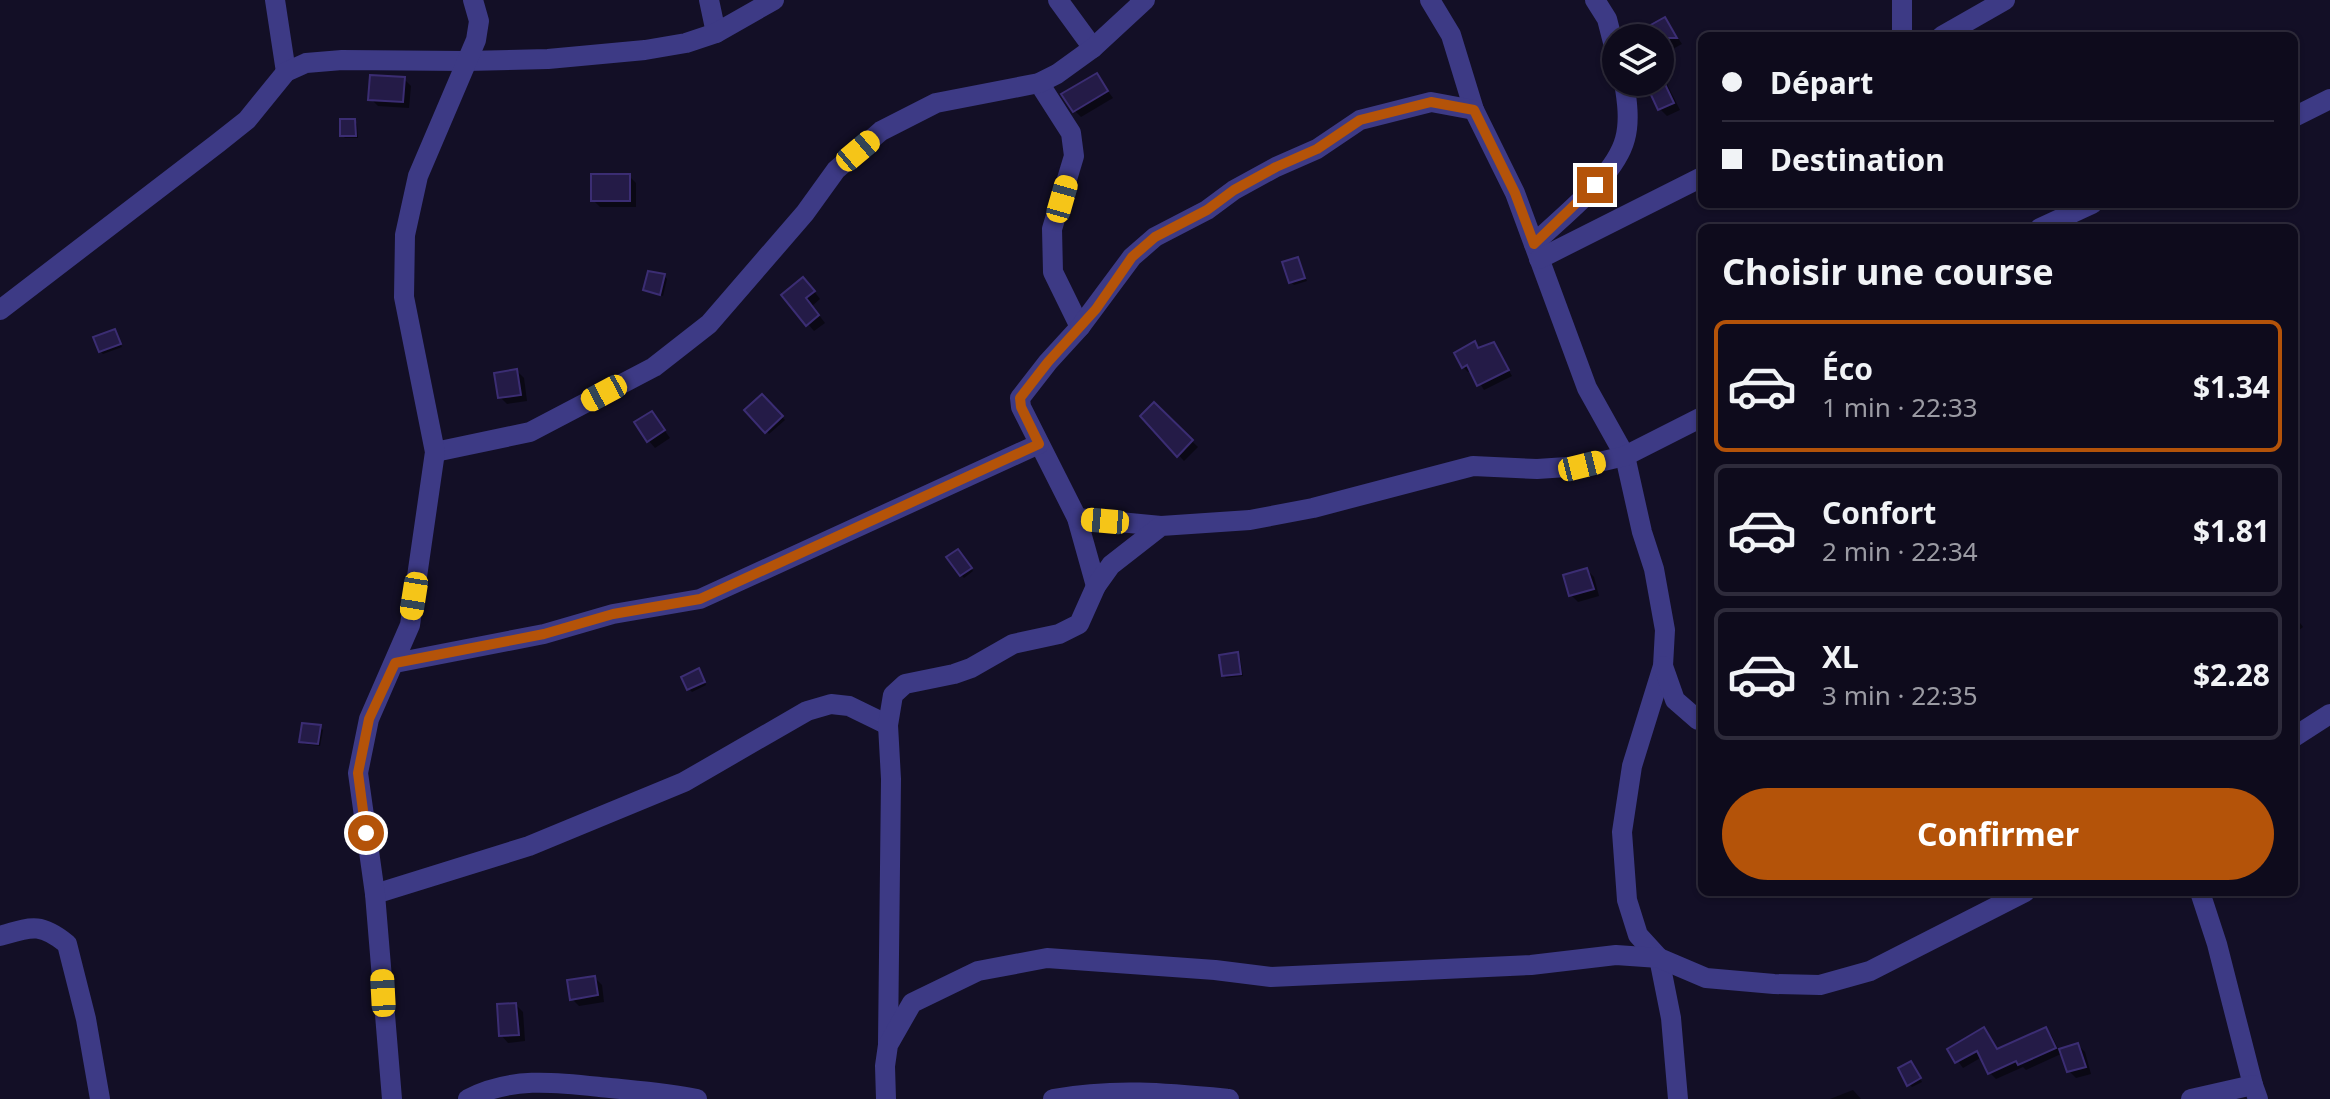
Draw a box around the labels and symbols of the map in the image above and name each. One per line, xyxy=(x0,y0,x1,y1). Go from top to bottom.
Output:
car xyxy=(832,126,884,176)
route end xyxy=(1577,167,1613,203)
car xyxy=(1044,173,1080,225)
car xyxy=(577,371,631,415)
car xyxy=(1556,449,1608,483)
car xyxy=(1080,507,1130,535)
car xyxy=(398,570,430,622)
route start xyxy=(348,815,384,851)
car xyxy=(370,968,396,1018)

